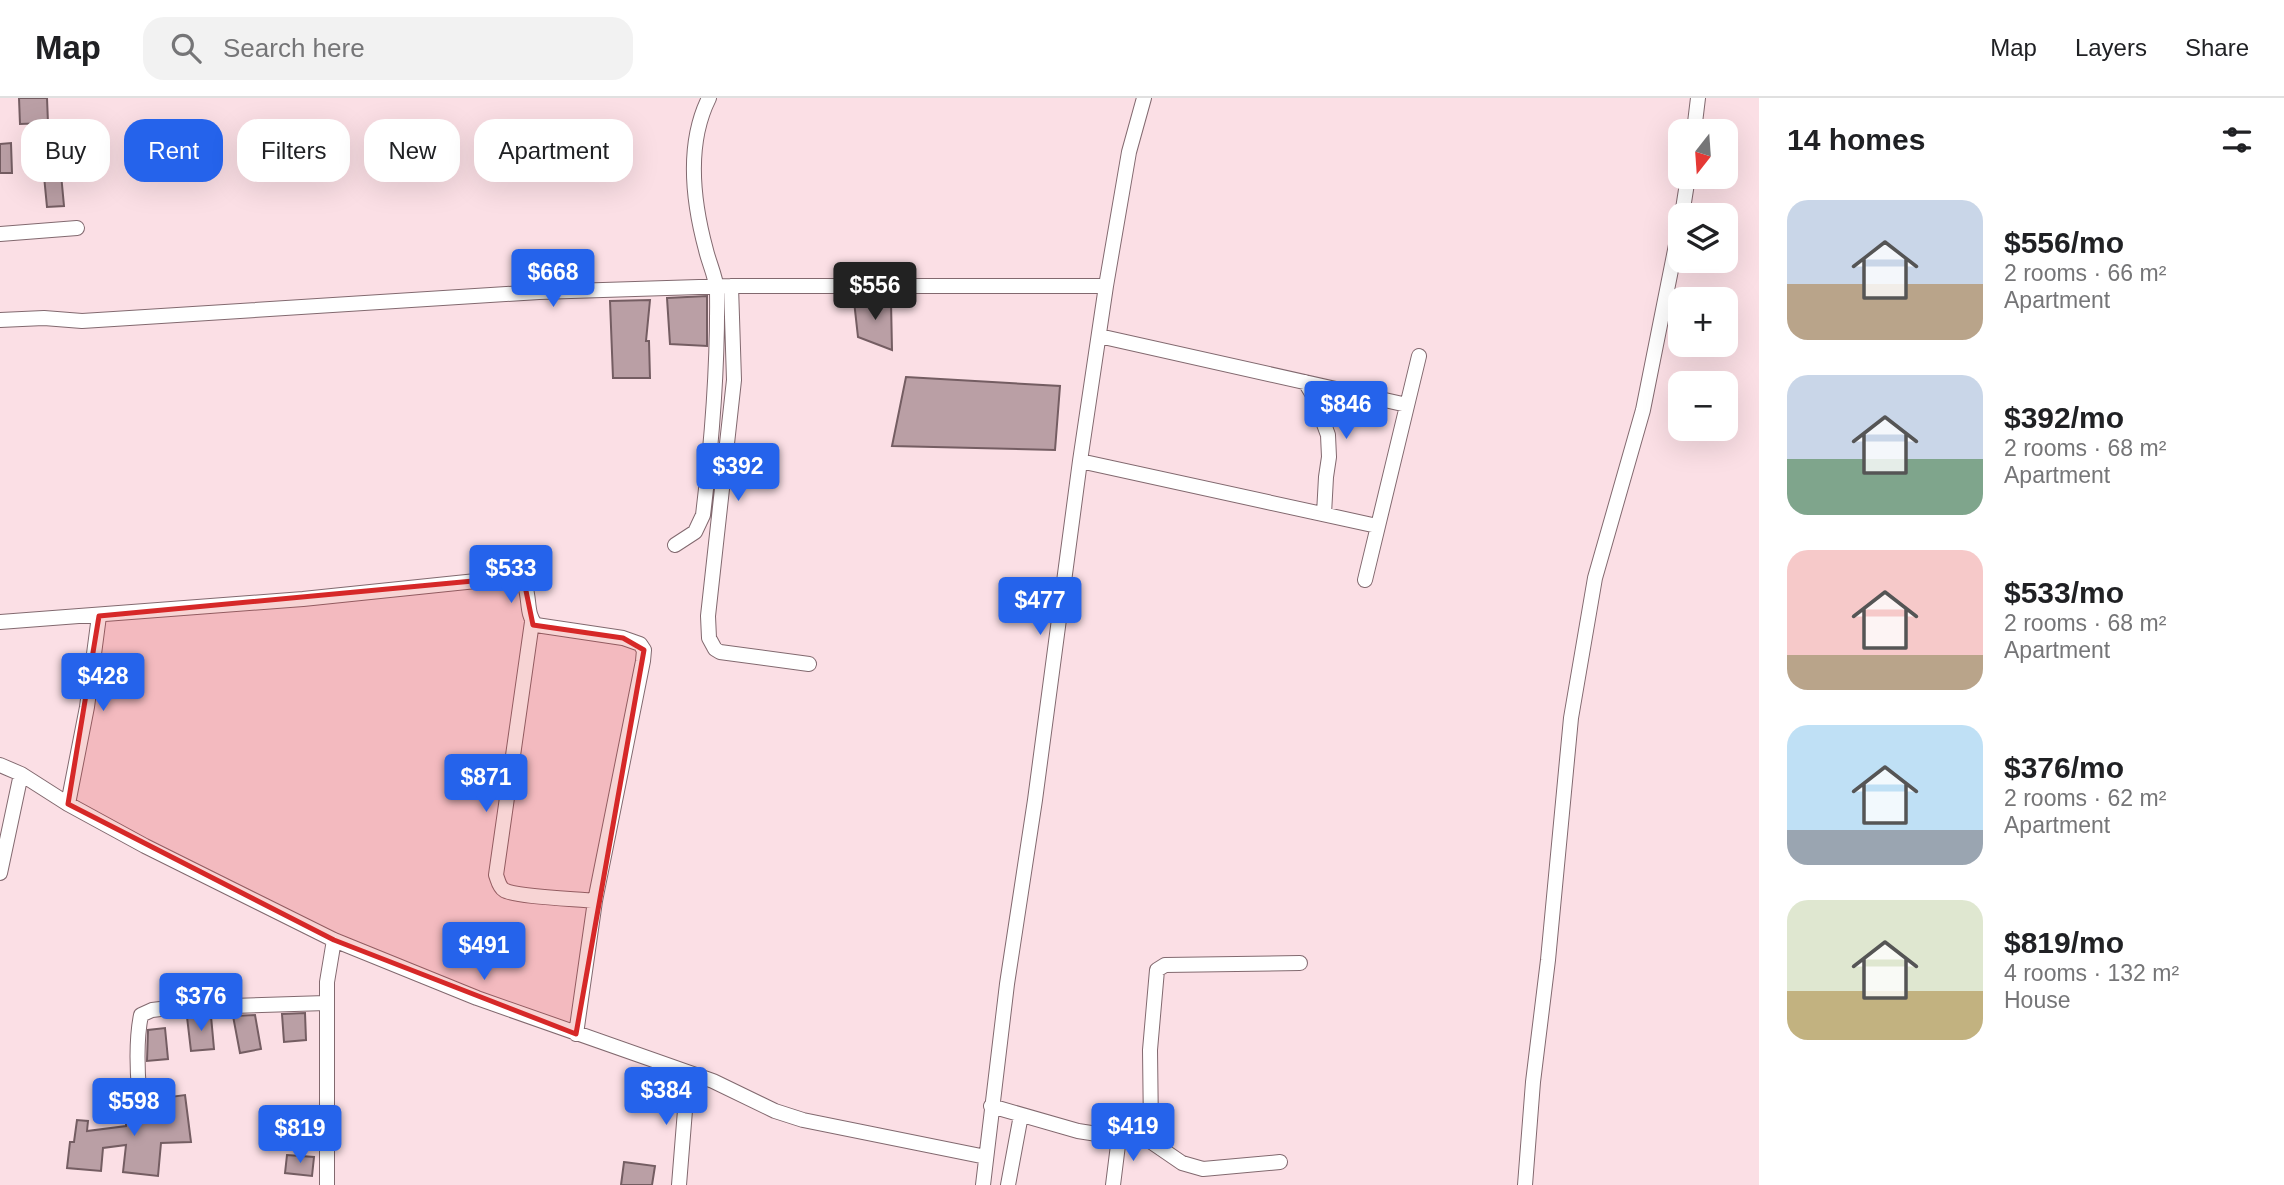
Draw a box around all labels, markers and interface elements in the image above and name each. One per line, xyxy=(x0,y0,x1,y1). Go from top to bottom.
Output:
search box xyxy=(143,17,633,80)
text: Map xyxy=(35,29,101,66)
icon: search xyxy=(167,29,205,67)
text: Search here xyxy=(223,33,365,63)
text: Map xyxy=(1990,34,2037,61)
text: Layers xyxy=(2075,34,2147,61)
text: Share xyxy=(2185,34,2249,61)
chip: Buy xyxy=(21,119,110,182)
chip: Rent xyxy=(124,119,223,182)
chip: Filters xyxy=(237,119,350,182)
chip: New xyxy=(364,119,460,182)
chip: Apartment xyxy=(474,119,633,182)
north arrow xyxy=(1668,119,1738,189)
map controls xyxy=(1668,119,1738,441)
icon: filters xyxy=(2218,121,2256,159)
text: 14 homes xyxy=(1787,123,1925,156)
button: layers xyxy=(1668,203,1738,273)
text: $556/mo xyxy=(2004,226,2124,259)
icon: home xyxy=(1843,228,1927,312)
pin: $668 xyxy=(512,250,594,309)
text: $668 xyxy=(527,259,579,285)
text: 2 rooms · 66 m² xyxy=(2004,260,2166,286)
pin: $556 xyxy=(834,262,916,322)
text: $556 xyxy=(849,272,901,298)
button: + xyxy=(1668,287,1738,357)
text: Apartment xyxy=(2004,287,2110,313)
button: − xyxy=(1668,371,1738,441)
pin: $846 xyxy=(1305,382,1387,441)
text: $846 xyxy=(1320,391,1372,417)
text: $392/mo xyxy=(2004,401,2124,434)
icon: home xyxy=(1843,403,1927,487)
text: 2 rooms · 68 m² xyxy=(2004,435,2166,461)
pin: $392 xyxy=(697,444,779,503)
text: $392 xyxy=(712,453,764,479)
text: Apartment xyxy=(2004,462,2110,488)
pin: $533 xyxy=(470,546,552,605)
text: $533 xyxy=(485,555,537,581)
text: $533/mo xyxy=(2004,576,2124,609)
pin: $477 xyxy=(999,578,1081,637)
icon: home xyxy=(1843,578,1927,662)
text: $477 xyxy=(1014,587,1066,613)
text: 2 rooms · 68 m² xyxy=(2004,610,2166,636)
text: Apartment xyxy=(2004,637,2110,663)
pin: $428 xyxy=(62,654,144,713)
text: $428 xyxy=(77,663,129,689)
text: $376/mo xyxy=(2004,751,2124,784)
icon: home xyxy=(1843,753,1927,837)
pin: $871 xyxy=(445,754,527,814)
text: $871 xyxy=(460,764,512,790)
text: 2 rooms · 62 m² xyxy=(2004,785,2166,811)
text: Apartment xyxy=(2004,812,2110,838)
pin: $491 xyxy=(443,922,525,982)
text: $819/mo xyxy=(2004,926,2124,959)
icon: home xyxy=(1843,928,1927,1012)
text: $491 xyxy=(458,932,510,958)
text: 4 rooms · 132 m² xyxy=(2004,960,2179,986)
pin: $376 xyxy=(160,974,242,1033)
text: $376 xyxy=(175,983,227,1009)
text: House xyxy=(2004,987,2070,1013)
pin: $384 xyxy=(625,1068,707,1127)
text: $384 xyxy=(640,1077,692,1103)
pin: $598 xyxy=(93,1079,175,1138)
text: $598 xyxy=(108,1088,160,1114)
pin: $419 xyxy=(1092,1104,1174,1163)
pin: $819 xyxy=(259,1105,341,1165)
text: $419 xyxy=(1107,1113,1159,1139)
text: $819 xyxy=(274,1115,326,1141)

